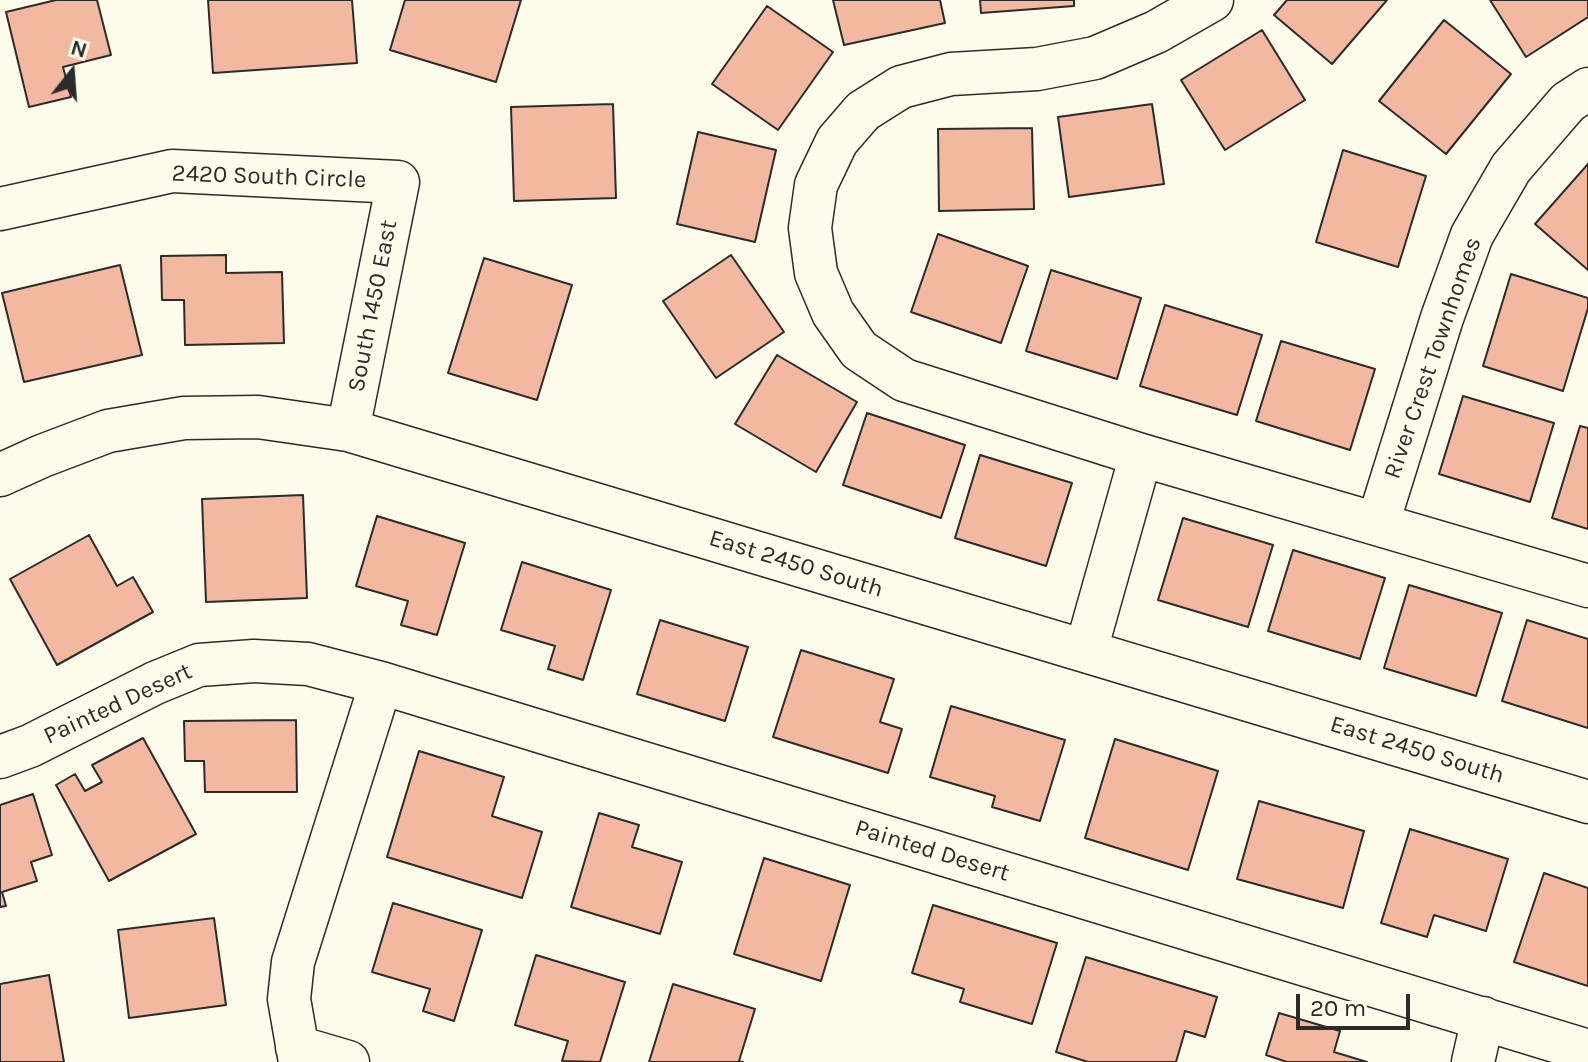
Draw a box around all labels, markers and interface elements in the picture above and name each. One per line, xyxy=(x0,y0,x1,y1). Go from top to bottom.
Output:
north arrow xyxy=(32,32,112,112)
text: N xyxy=(68,34,90,64)
street label: 2420 South Circle xyxy=(171,159,367,195)
street label: South 1450 East xyxy=(342,218,404,394)
street label: River Crest Townhomes xyxy=(1378,233,1488,483)
street label: East 2450 South xyxy=(705,524,887,604)
street label: Painted Desert xyxy=(39,657,197,751)
street label: East 2450 South xyxy=(1326,710,1508,790)
street label: Painted Desert xyxy=(851,814,1013,888)
scale bar xyxy=(1300,978,1414,1028)
text: 20 m xyxy=(1310,994,1366,1022)

